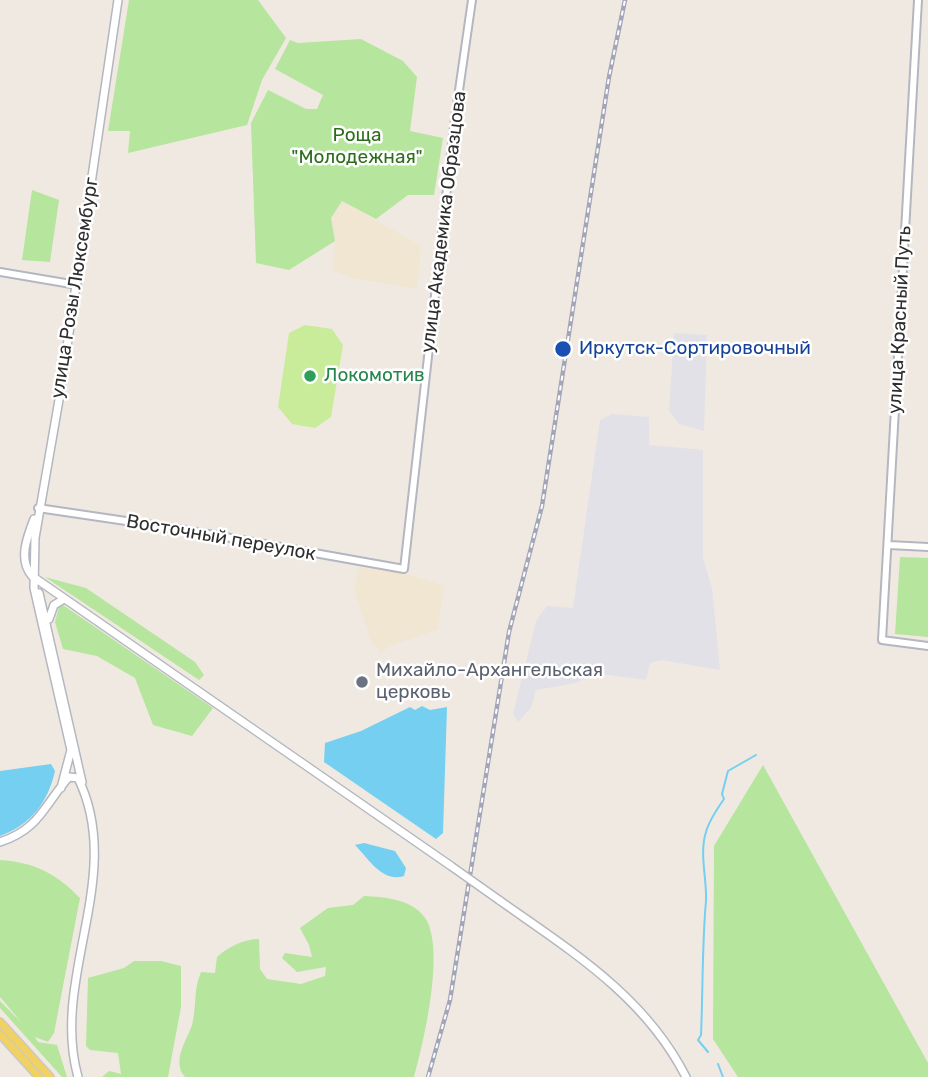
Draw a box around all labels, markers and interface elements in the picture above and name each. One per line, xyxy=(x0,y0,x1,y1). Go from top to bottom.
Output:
street label: улица Академика Образцова xyxy=(417,90,471,354)
park label: Роща "Молодежная" xyxy=(291,125,423,169)
street label: улица Розы Люксембург xyxy=(46,176,104,400)
street label: улица Красный Путь xyxy=(884,225,916,415)
place label: Иркутск-Сортировочный xyxy=(579,338,811,360)
marker: Иркутск-Сортировочный xyxy=(553,339,573,359)
place label: Локомотив xyxy=(324,365,425,387)
marker: Локомотив xyxy=(302,368,318,384)
street label: Восточный переулок xyxy=(125,510,317,566)
place label: Михайло-Архангельская церковь xyxy=(376,660,603,704)
marker: Михайло-Архангельская церковь xyxy=(354,674,370,690)

